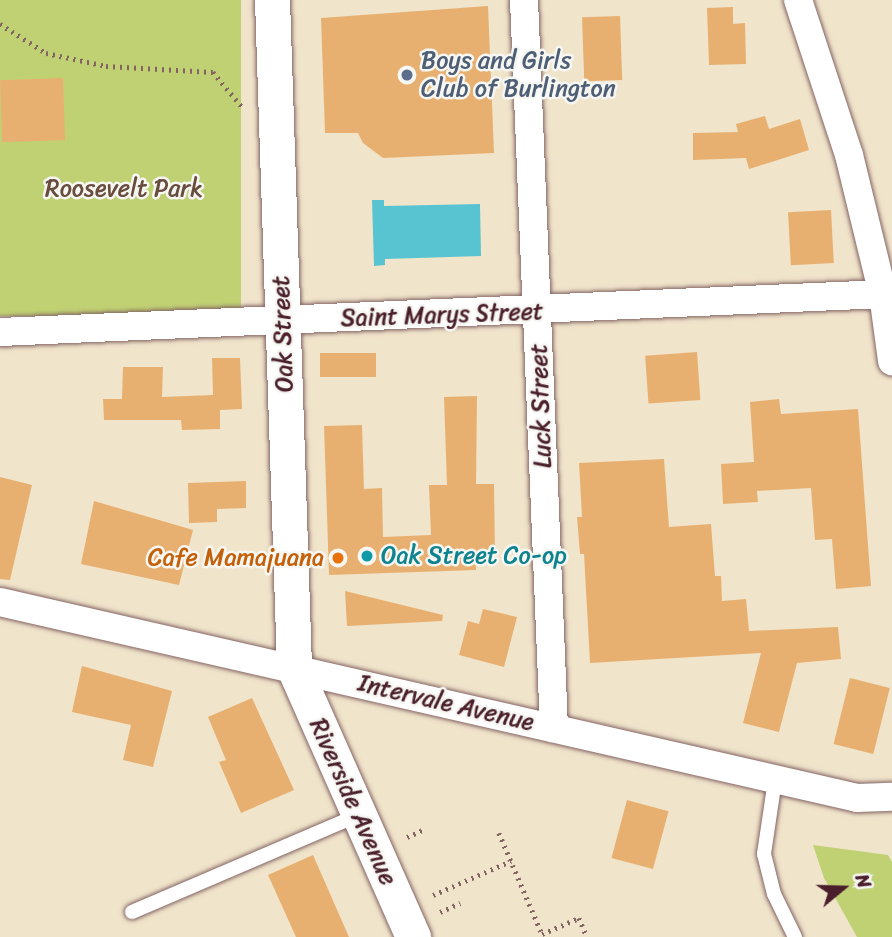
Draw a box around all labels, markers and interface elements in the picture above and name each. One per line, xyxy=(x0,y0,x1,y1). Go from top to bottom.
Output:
place label: Boys and Girls Club of Burlington xyxy=(421,47,616,103)
marker: Boys and Girls Club of Burlington xyxy=(399,67,415,83)
park label: Roosevelt Park xyxy=(45,175,203,203)
street label: Oak Street xyxy=(267,275,299,393)
street label: Saint Marys Street xyxy=(340,297,544,333)
street label: Luck Street xyxy=(524,343,558,469)
place label: Oak Street Co-op xyxy=(381,542,567,570)
place label: Cafe Mamajuana xyxy=(148,544,324,572)
marker: Oak Street Co-op xyxy=(359,548,375,564)
marker: Cafe Mamajuana xyxy=(330,550,346,566)
street label: Intervale Avenue xyxy=(355,669,537,737)
street label: Riverside Avenue xyxy=(303,714,403,890)
north arrow xyxy=(808,853,878,923)
text: N xyxy=(846,869,881,893)

